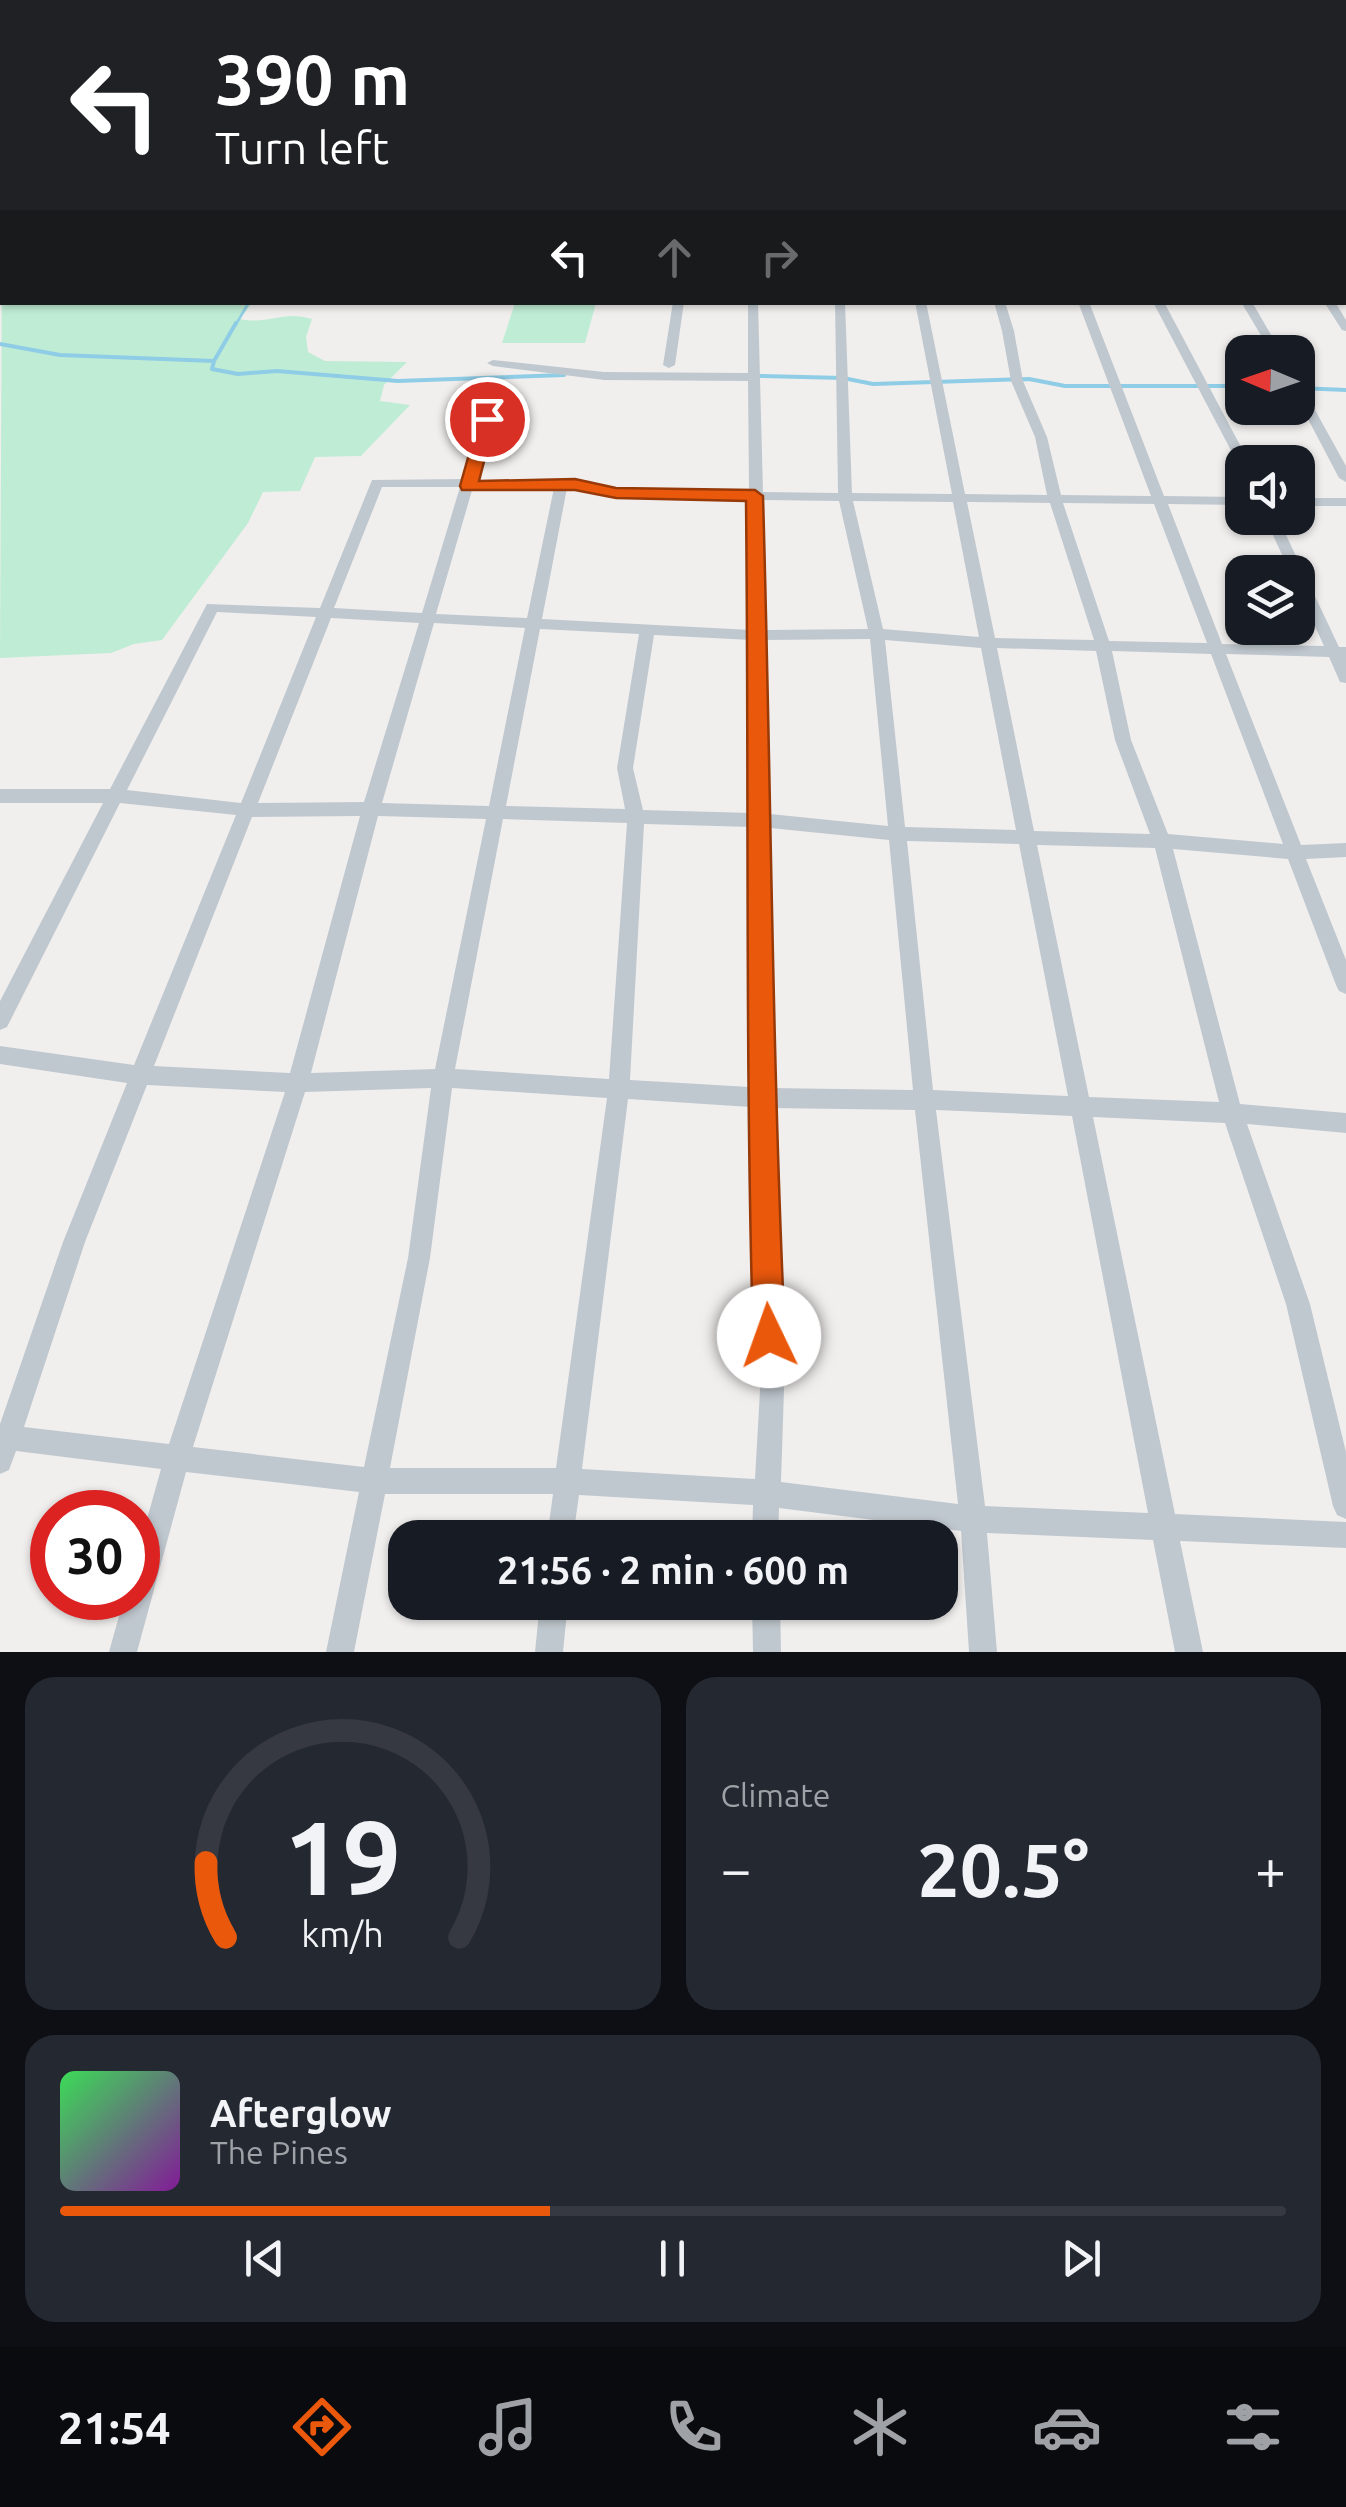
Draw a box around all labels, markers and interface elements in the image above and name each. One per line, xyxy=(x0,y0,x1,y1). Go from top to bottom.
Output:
icon: left xyxy=(50,40,180,170)
text: 390 m xyxy=(215,40,410,118)
text: Turn left xyxy=(215,122,389,173)
icon: left xyxy=(542,230,597,285)
icon: ahead xyxy=(647,230,702,285)
icon: right xyxy=(752,230,807,285)
north arrow xyxy=(1225,335,1315,425)
map controls xyxy=(1225,335,1315,645)
pin xyxy=(445,377,530,462)
icon: arrive xyxy=(460,392,515,447)
button: sound xyxy=(1225,445,1315,535)
button: layers xyxy=(1225,555,1315,645)
position arrow xyxy=(717,1284,821,1388)
speed limit sign: 30 xyxy=(30,1490,160,1620)
text: 21:56 · 2 min · 600 m xyxy=(497,1549,849,1591)
text: Climate xyxy=(721,1777,831,1813)
text: 19 xyxy=(284,1798,401,1915)
text: 20.5° xyxy=(917,1827,1089,1911)
text: − xyxy=(721,1838,752,1899)
text: + xyxy=(1255,1838,1286,1899)
text: km/h xyxy=(301,1914,384,1954)
text: Afterglow xyxy=(210,2092,392,2134)
text: The Pines xyxy=(210,2134,348,2170)
icon: previous xyxy=(237,2231,292,2286)
icon: pause xyxy=(645,2231,700,2286)
icon: next xyxy=(1054,2231,1109,2286)
icon: directions xyxy=(287,2392,357,2462)
icon: music xyxy=(473,2392,543,2462)
icon: phone xyxy=(659,2392,729,2462)
icon: climate xyxy=(845,2392,915,2462)
icon: car xyxy=(1032,2392,1102,2462)
icon: filters xyxy=(1218,2392,1288,2462)
text: 21:54 xyxy=(58,2402,171,2453)

